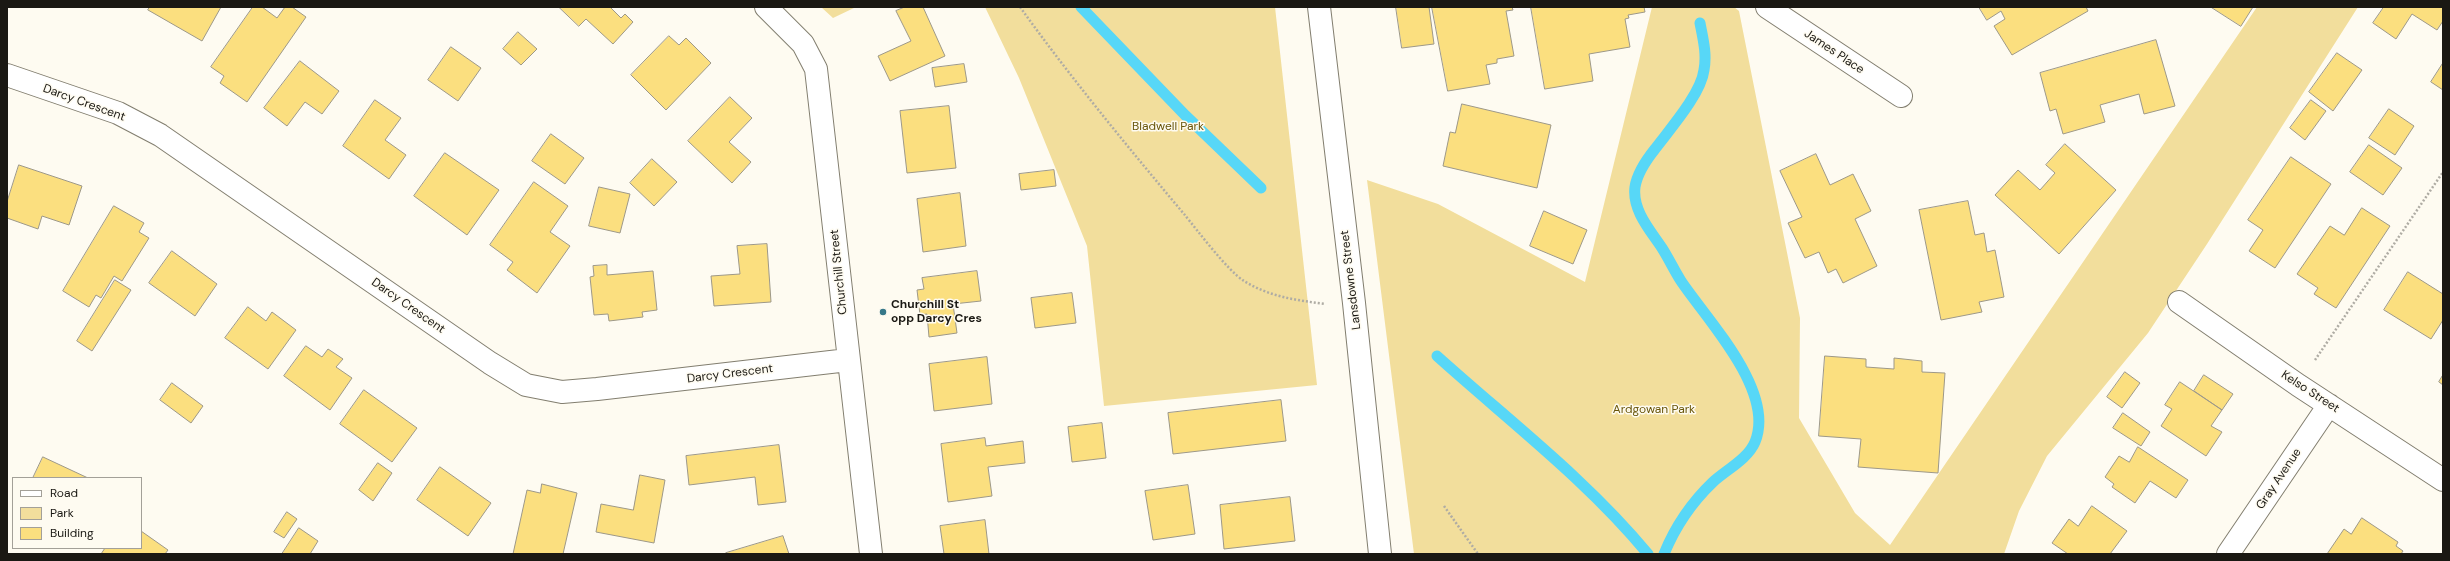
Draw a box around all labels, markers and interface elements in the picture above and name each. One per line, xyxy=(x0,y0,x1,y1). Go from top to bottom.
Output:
street label: James Place xyxy=(1801,27,1867,77)
street label: Darcy Crescent xyxy=(41,81,127,125)
park label: Bladwell Park xyxy=(1132,120,1204,134)
street label: Churchill Street xyxy=(827,229,851,315)
street label: Lansdowne Street xyxy=(1338,229,1364,331)
street label: Darcy Crescent xyxy=(368,275,448,337)
place label: Churchill St opp Darcy Cres xyxy=(891,298,982,326)
marker: Churchill St opp Darcy Cres xyxy=(878,307,888,317)
street label: Darcy Crescent xyxy=(686,362,774,386)
street label: Kelso Street xyxy=(2278,368,2342,416)
park label: Ardgowan Park xyxy=(1613,403,1695,417)
street label: Gray Avenue xyxy=(2253,446,2305,512)
legend xyxy=(12,477,142,549)
text: Road xyxy=(50,485,78,501)
text: Park xyxy=(50,505,74,521)
text: Building xyxy=(50,525,94,541)

